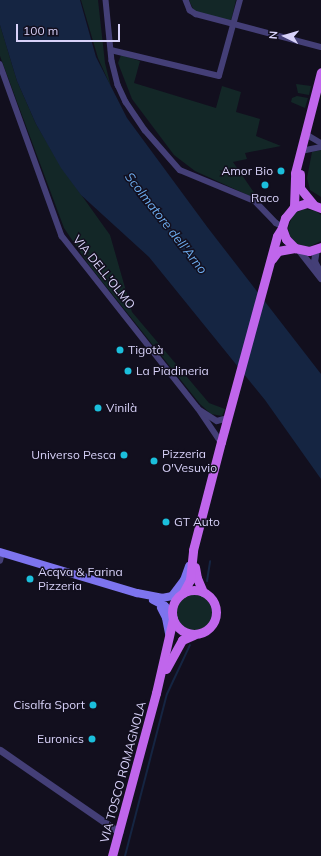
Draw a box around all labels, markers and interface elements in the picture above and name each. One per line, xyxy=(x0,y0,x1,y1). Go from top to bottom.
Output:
scale bar xyxy=(18,16,122,42)
north arrow xyxy=(265,16,305,56)
text: 100 m xyxy=(23,23,58,38)
text: N xyxy=(266,30,280,40)
place label: Amor Bio xyxy=(221,164,273,178)
marker: Amor Bio xyxy=(276,166,286,176)
water label: Scolmatore dell'Arno xyxy=(122,169,210,277)
marker: Raco xyxy=(260,180,270,190)
place label: Raco xyxy=(251,191,279,205)
street label: VIA DELL'OLMO xyxy=(70,232,138,312)
place label: Tigotà xyxy=(128,343,164,357)
marker: Tigotà xyxy=(115,345,125,355)
place label: La Piadineria xyxy=(136,364,209,378)
marker: La Piadineria xyxy=(123,366,133,376)
place label: Vinilà xyxy=(106,401,137,415)
marker: Vinilà xyxy=(93,403,103,413)
place label: Pizzeria O'Vesuvio xyxy=(162,447,217,475)
place label: Universo Pesca xyxy=(31,448,116,462)
marker: Universo Pesca xyxy=(119,450,129,460)
marker: Pizzeria O'Vesuvio xyxy=(149,456,159,466)
place label: GT Auto xyxy=(174,515,220,529)
marker: GT Auto xyxy=(161,517,171,527)
place label: Acqva & Farina Pizzeria xyxy=(38,565,123,593)
marker: Acqva & Farina Pizzeria xyxy=(25,574,35,584)
place label: Cisalfa Sport xyxy=(13,698,85,712)
marker: Cisalfa Sport xyxy=(88,700,98,710)
street label: VIA TOSCO ROMAGNOLA xyxy=(97,700,149,844)
place label: Euronics xyxy=(37,732,84,746)
marker: Euronics xyxy=(87,734,97,744)

